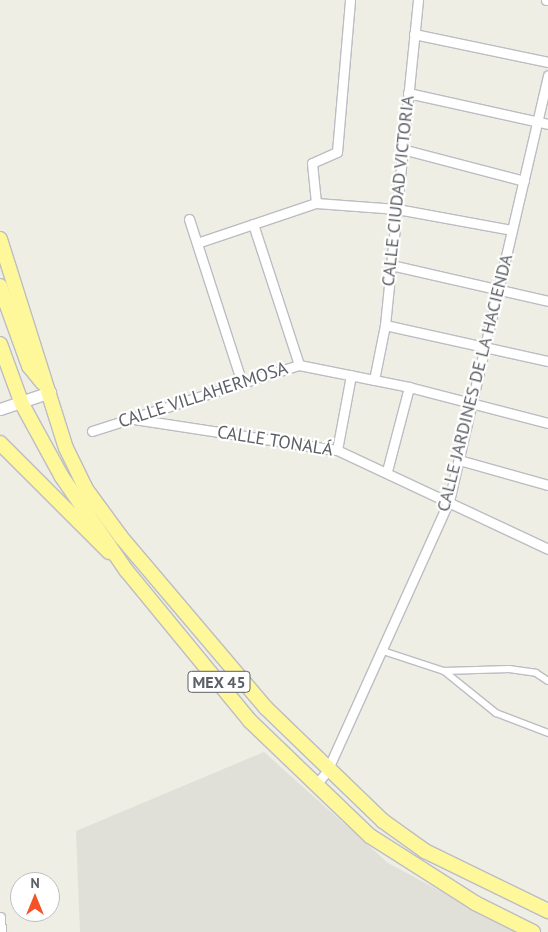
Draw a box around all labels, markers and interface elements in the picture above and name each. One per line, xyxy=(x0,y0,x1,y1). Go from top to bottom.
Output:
street label: CALLE CIUDAD VICTORIA xyxy=(377,94,419,288)
street label: CALLE JARDINES DE LA HACIENDA xyxy=(432,252,518,514)
street label: CALLE VILLAHERMOSA xyxy=(115,357,291,433)
street label: CALLE TONALÁ xyxy=(215,421,335,461)
road number: MEX 45 xyxy=(186,669,252,696)
north arrow xyxy=(10,872,60,922)
text: N xyxy=(30,874,40,892)

